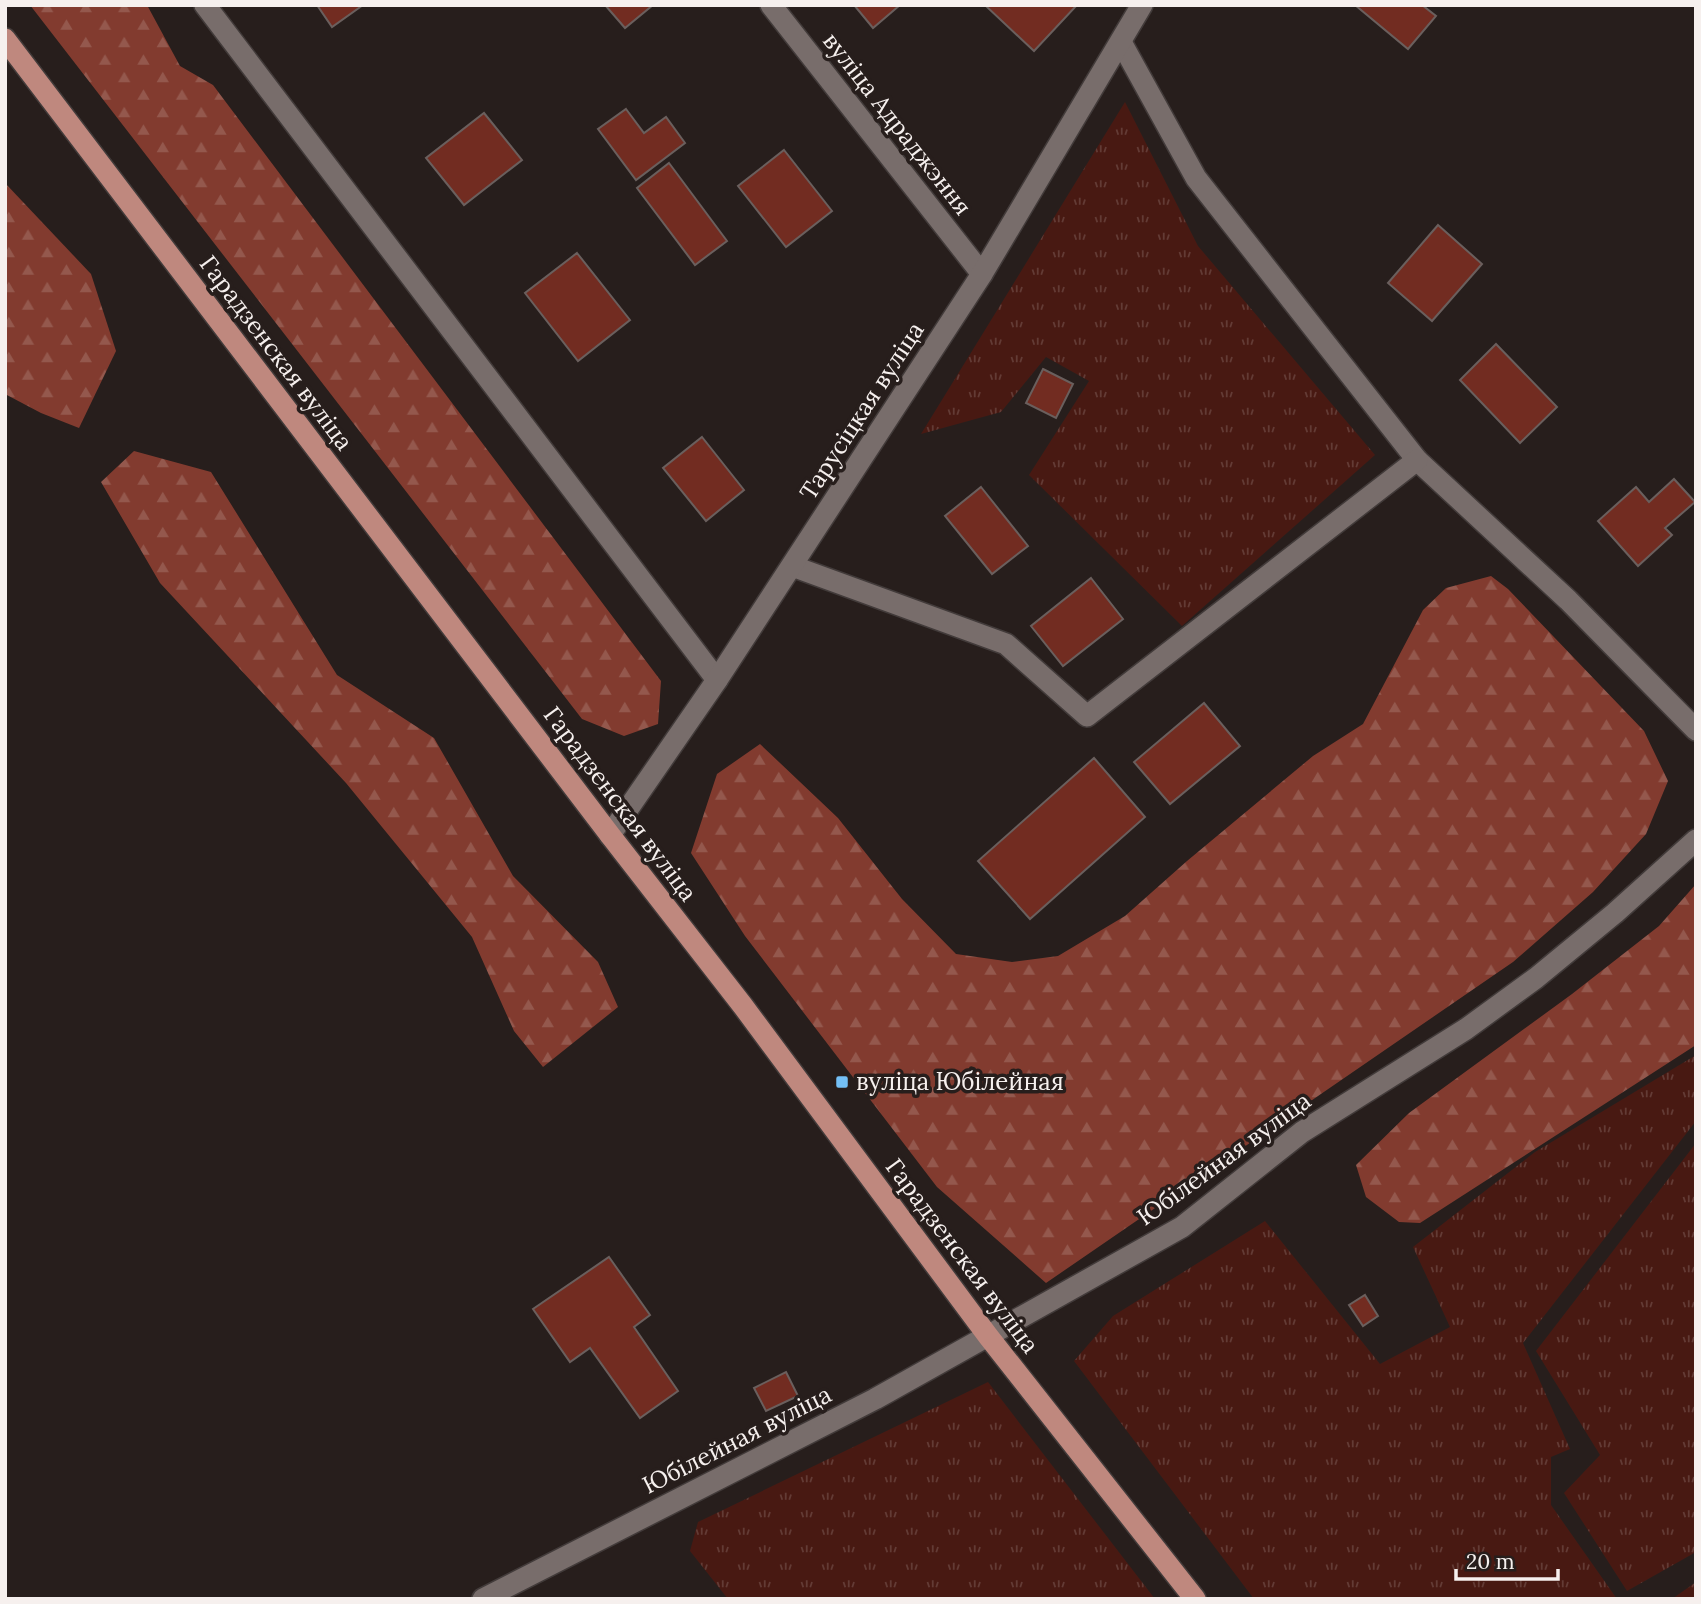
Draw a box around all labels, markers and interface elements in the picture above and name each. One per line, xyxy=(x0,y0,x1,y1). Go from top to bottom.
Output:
street label: вуліца Адраджэння xyxy=(816,26,979,221)
street label: Гарадзенская вуліца xyxy=(193,249,360,456)
street label: Тарусіцкая вуліца xyxy=(793,316,931,505)
street label: Гарадзенская вуліца xyxy=(537,700,704,907)
place label: вуліца Юбілейная xyxy=(856,1066,1064,1097)
marker: вуліца Юбілейная xyxy=(834,1074,850,1090)
street label: Юбілейная вуліца xyxy=(1131,1085,1317,1232)
street label: Гарадзенская вуліца xyxy=(879,1152,1046,1359)
street label: Юбілейная вуліца xyxy=(637,1379,836,1501)
scale bar xyxy=(1456,1538,1558,1582)
text: 20 m xyxy=(1466,1548,1515,1575)

